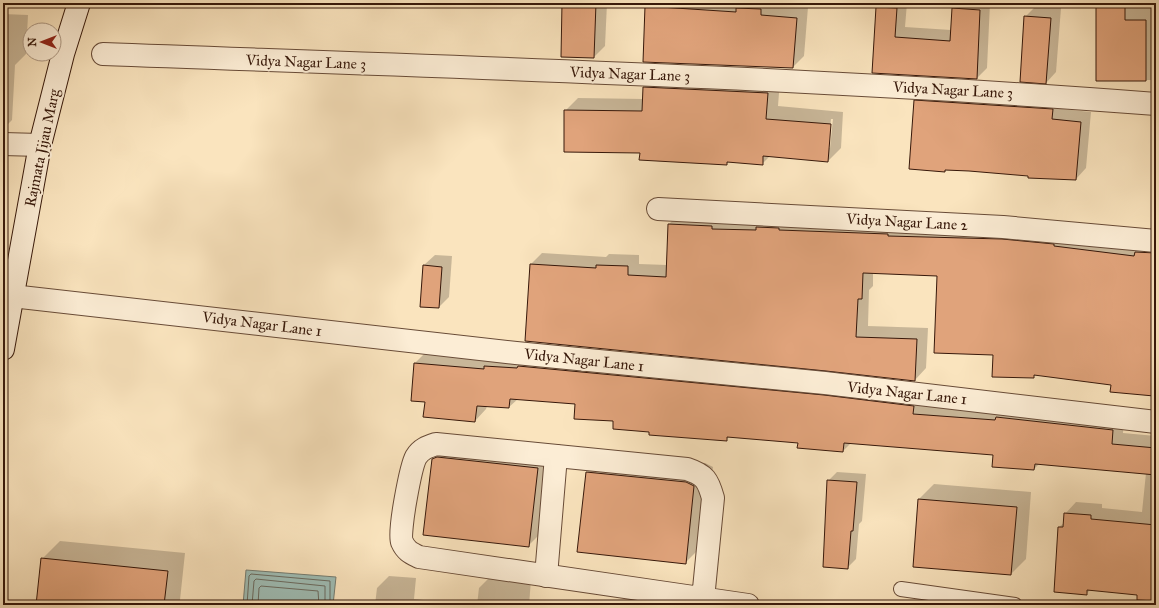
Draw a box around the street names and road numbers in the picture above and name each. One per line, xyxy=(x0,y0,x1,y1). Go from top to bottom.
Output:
street label: Vidya Nagar Lane 3 xyxy=(245,51,366,73)
street label: Vidya Nagar Lane 3 xyxy=(569,63,690,85)
street label: Vidya Nagar Lane 3 xyxy=(891,78,1014,102)
street label: Rajmata Jijau Marg xyxy=(21,86,64,209)
street label: Vidya Nagar Lane 2 xyxy=(845,210,969,234)
street label: Vidya Nagar Lane 1 xyxy=(200,308,323,340)
street label: Vidya Nagar Lane 1 xyxy=(522,345,645,375)
street label: Vidya Nagar Lane 1 xyxy=(845,378,968,408)

